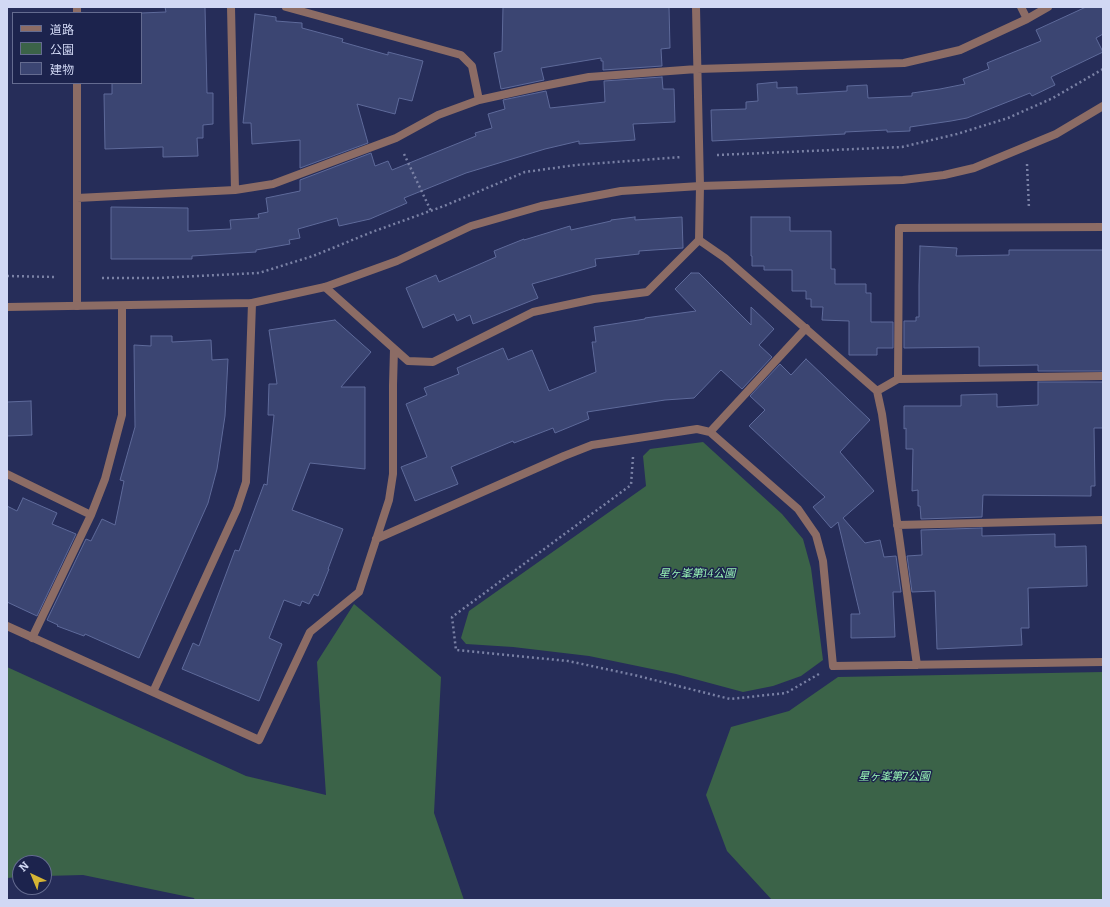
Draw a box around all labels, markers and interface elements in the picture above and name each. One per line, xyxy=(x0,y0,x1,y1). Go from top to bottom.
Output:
legend xyxy=(12,12,142,84)
text: 道路 xyxy=(50,23,74,37)
text: 公園 xyxy=(50,43,74,57)
text: 建物 xyxy=(50,63,74,77)
park label: 星ヶ峯第14公園 xyxy=(659,567,735,581)
park label: 星ヶ峯第7公園 xyxy=(858,770,930,784)
north arrow xyxy=(12,855,52,895)
text: N xyxy=(16,859,32,874)

